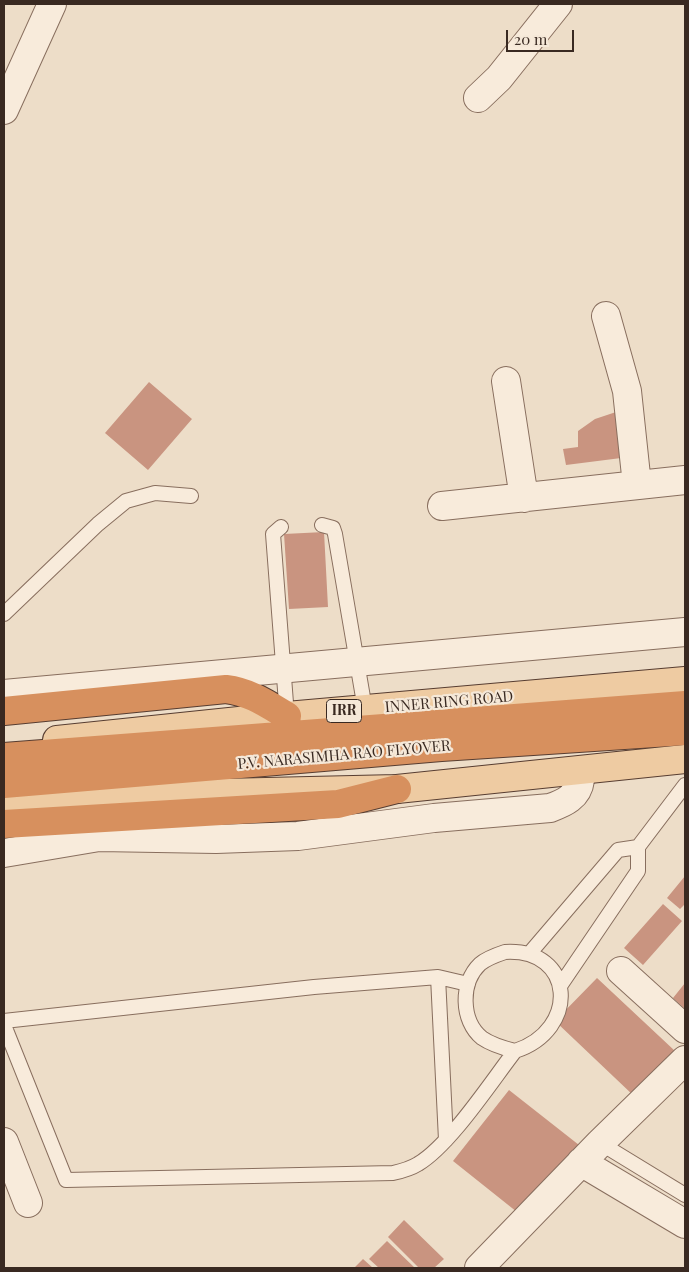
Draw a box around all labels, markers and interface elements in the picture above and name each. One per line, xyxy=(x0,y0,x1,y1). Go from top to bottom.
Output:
scale bar xyxy=(509,20,576,52)
text: 20 m xyxy=(514,29,547,49)
street label: INNER RING ROAD xyxy=(384,687,514,717)
road number: IRR xyxy=(326,699,362,722)
street label: P.V. NARASIMHA RAO FLYOVER xyxy=(237,737,451,773)

